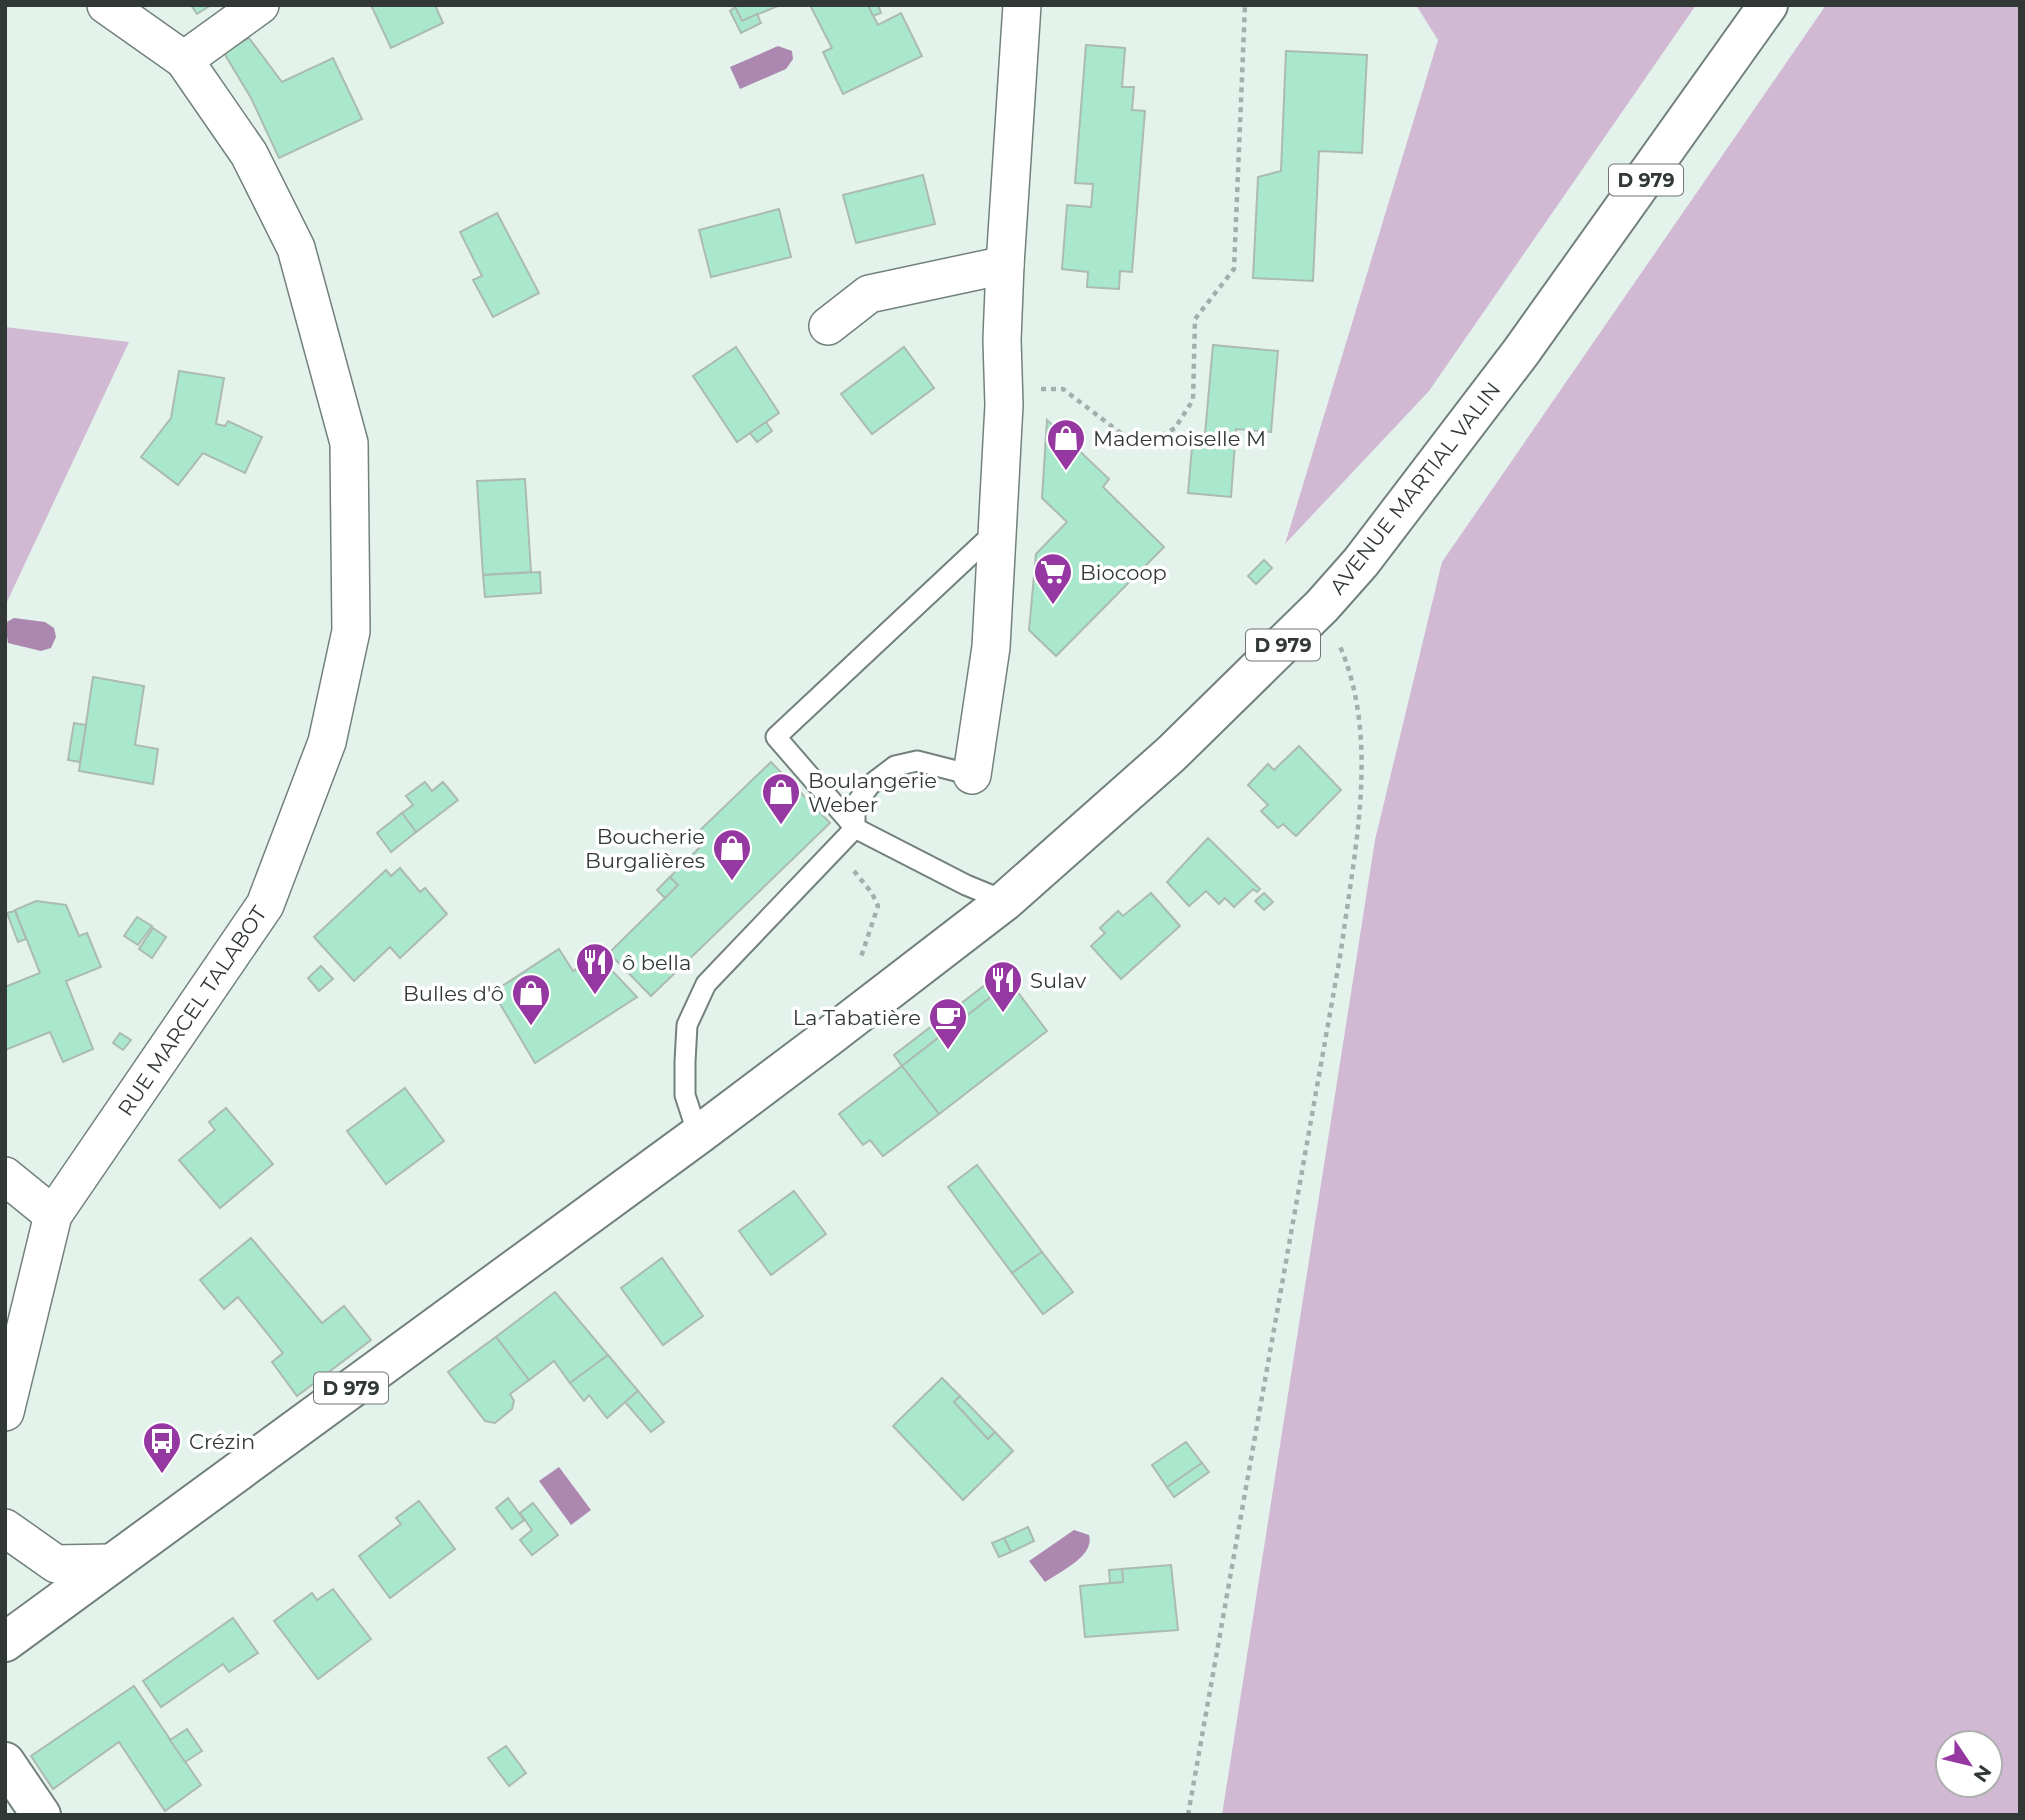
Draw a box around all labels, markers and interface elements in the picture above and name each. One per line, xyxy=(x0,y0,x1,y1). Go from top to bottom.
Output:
road number: D 979 xyxy=(1609,164,1683,196)
street label: AVENUE MARTIAL VALIN xyxy=(1324,377,1506,599)
shop icon: Mademoiselle M xyxy=(1045,417,1087,472)
place label: Mademoiselle M xyxy=(1093,426,1266,451)
supermarket icon: Biocoop xyxy=(1032,551,1074,606)
place label: Biocoop xyxy=(1080,560,1167,585)
road number: D 979 xyxy=(1246,630,1320,660)
place label: Boulangerie Weber xyxy=(808,768,937,817)
shop icon: Boulangerie Weber xyxy=(760,771,802,826)
place label: Boucherie Burgalières xyxy=(585,824,705,873)
shop icon: Boucherie Burgalières xyxy=(711,827,753,882)
street label: RUE MARCEL TALABOT xyxy=(112,901,272,1121)
restaurant icon: ô bella xyxy=(574,941,616,996)
place label: ô bella xyxy=(622,950,691,975)
restaurant icon: Sulav xyxy=(982,959,1024,1014)
place label: Sulav xyxy=(1030,968,1087,993)
shop icon: Bulles d'ô xyxy=(510,972,552,1027)
place label: Bulles d'ô xyxy=(403,981,504,1006)
cafe icon: La Tabatière xyxy=(927,996,969,1051)
place label: La Tabatière xyxy=(793,1005,921,1030)
road number: D 979 xyxy=(314,1372,388,1404)
bus stop icon: Crézin xyxy=(141,1420,183,1475)
place label: Crézin xyxy=(189,1429,255,1454)
north arrow xyxy=(1934,1729,2004,1799)
text: N xyxy=(1969,1761,1996,1786)

